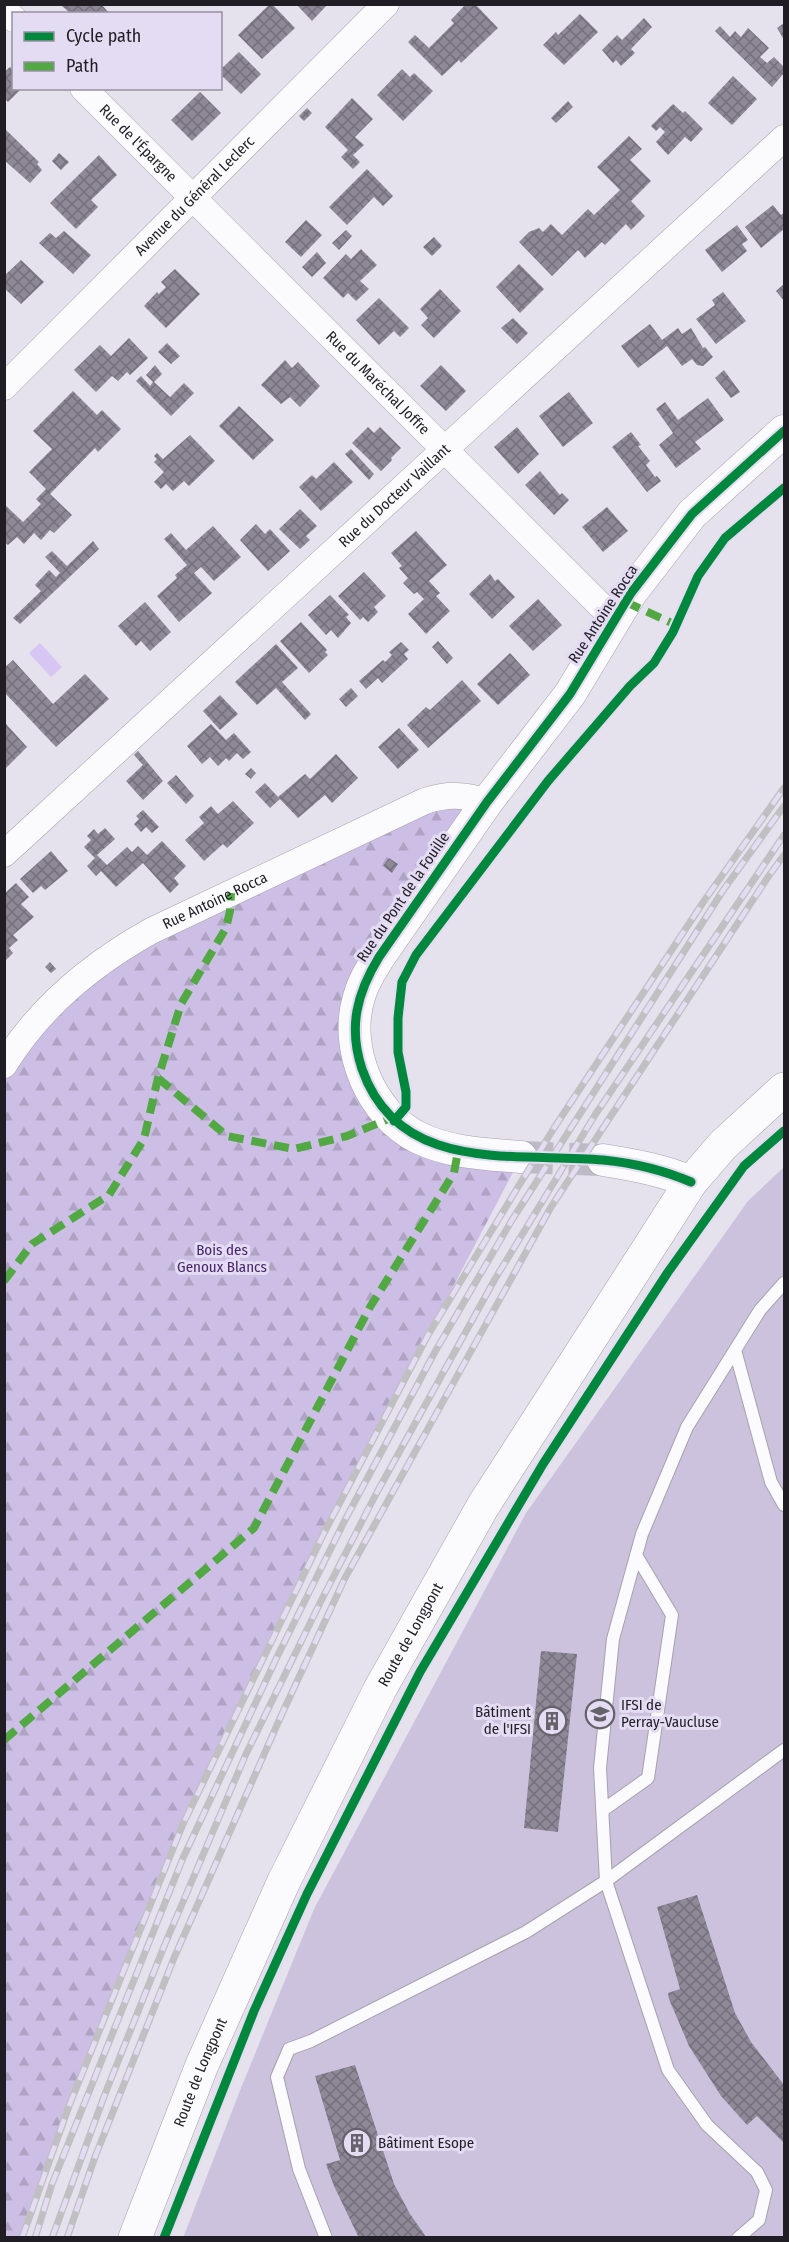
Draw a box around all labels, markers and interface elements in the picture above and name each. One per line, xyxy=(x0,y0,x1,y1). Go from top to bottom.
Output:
legend xyxy=(12,12,222,90)
text: Cycle path xyxy=(66,25,141,47)
text: Path xyxy=(66,55,99,77)
street label: Rue de l'Épargne xyxy=(96,101,181,186)
street label: Avenue du Général Leclerc xyxy=(131,132,259,259)
street label: Rue du Maréchal Joffre xyxy=(322,327,433,438)
street label: Rue du Docteur Vaillant xyxy=(335,440,454,551)
street label: Rue Antoine Rocca xyxy=(565,561,641,667)
street label: Rue du Pont de la Fouille xyxy=(353,829,453,965)
street label: Rue Antoine Rocca xyxy=(160,868,270,933)
park label: Bois des Genoux Blancs xyxy=(177,1241,267,1276)
street label: Route de Longpont xyxy=(374,1580,447,1690)
place label: IFSI de Perray-Vaucluse xyxy=(621,1696,719,1731)
school or university icon: IFSI de Perray-Vaucluse xyxy=(584,1698,616,1730)
place label: Bâtiment de l'IFSI xyxy=(475,1703,531,1738)
building icon: Bâtiment de l'IFSI xyxy=(536,1705,568,1737)
street label: Route de Longpont xyxy=(170,2015,231,2129)
building icon: Bâtiment Esope xyxy=(341,2127,373,2159)
place label: Bâtiment Esope xyxy=(378,2134,474,2152)

